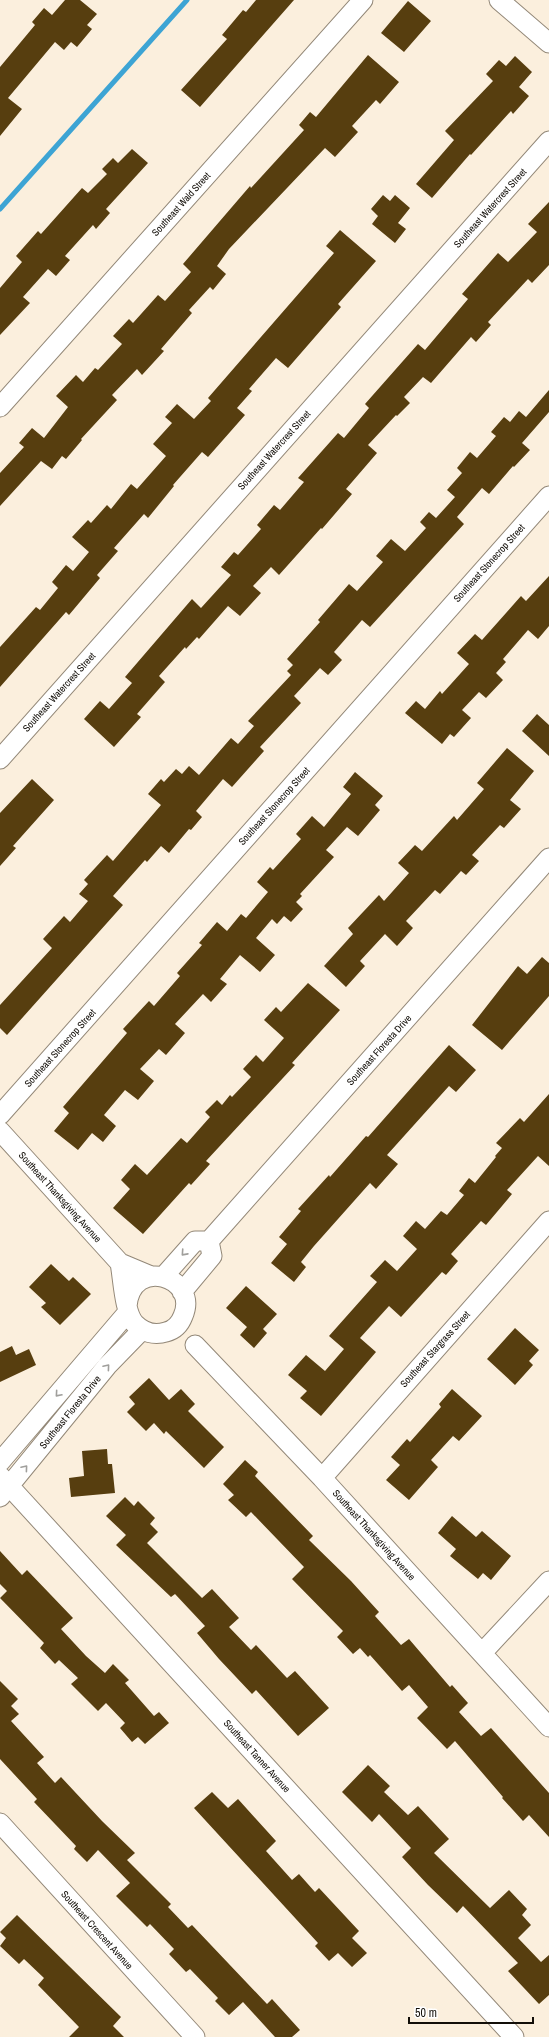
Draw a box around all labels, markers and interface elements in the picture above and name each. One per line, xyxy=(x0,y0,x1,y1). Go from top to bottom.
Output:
street label: Southeast Watercrest Street xyxy=(451,165,530,251)
street label: Southeast Wald Street xyxy=(149,169,214,239)
street label: Southeast Watercrest Street xyxy=(235,407,314,493)
street label: Southeast Stonecrop Street xyxy=(450,521,528,605)
street label: Southeast Watercrest Street xyxy=(20,649,99,735)
street label: Southeast Stonecrop Street xyxy=(235,764,313,848)
street label: Southeast Stonecrop Street xyxy=(21,1006,99,1090)
street label: Southeast Floresta Drive xyxy=(344,1012,414,1088)
street label: Southeast Thanksgiving Avenue xyxy=(16,1149,105,1245)
one-way arrow xyxy=(181,1249,188,1256)
street label: Southeast Stargrass Street xyxy=(397,1308,473,1390)
one-way arrow xyxy=(102,1364,109,1371)
street label: Southeast Floresta Drive xyxy=(36,1372,104,1451)
one-way arrow xyxy=(55,1390,62,1397)
one-way arrow xyxy=(21,1465,28,1472)
street label: Southeast Thanksgiving Avenue xyxy=(330,1487,419,1583)
street label: Southeast Tanner Avenue xyxy=(221,1717,294,1796)
street label: Southeast Crescent Avenue xyxy=(58,1888,136,1972)
scale bar xyxy=(409,1999,533,2025)
text: 50 m xyxy=(415,2005,437,2021)

